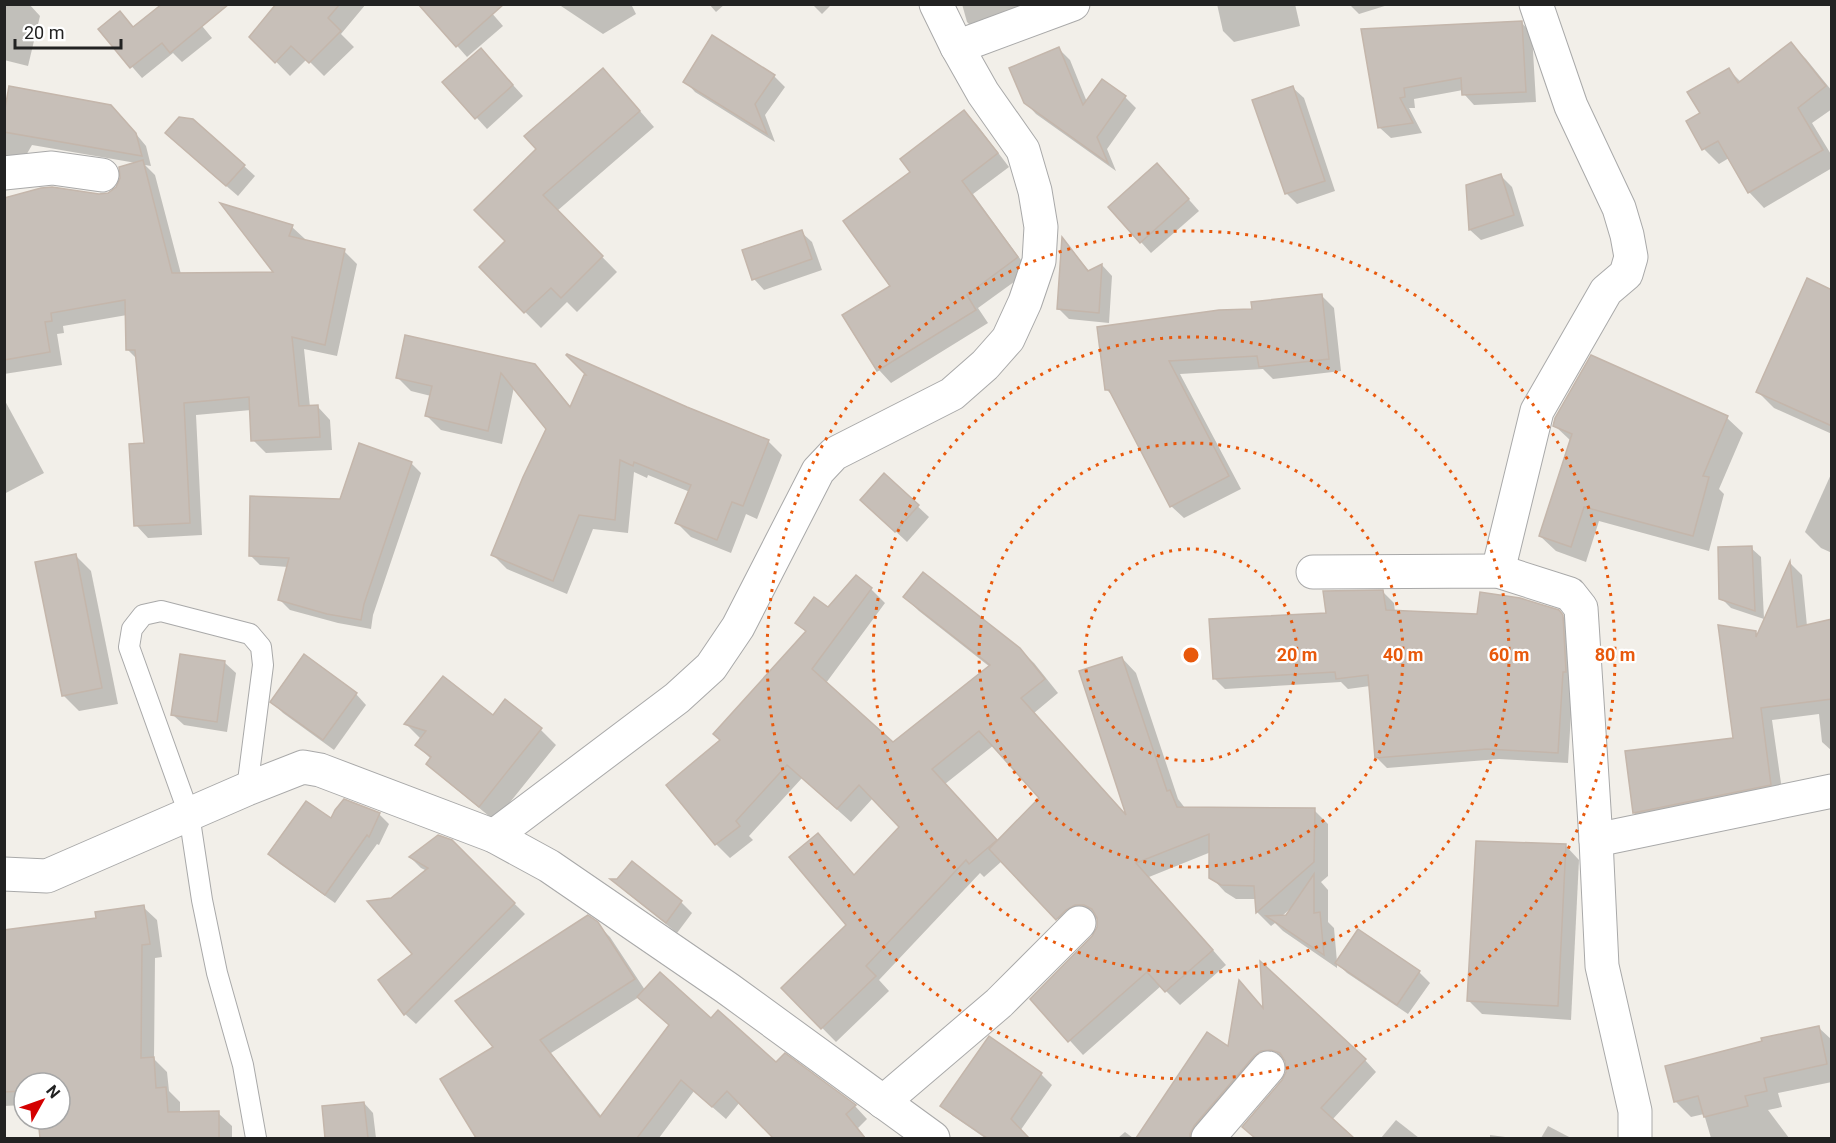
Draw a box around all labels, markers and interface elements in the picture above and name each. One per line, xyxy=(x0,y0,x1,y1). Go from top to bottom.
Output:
scale bar xyxy=(15,12,122,50)
text: 20 m xyxy=(24,22,64,43)
text: 20 m xyxy=(1277,644,1317,665)
text: 40 m xyxy=(1383,644,1423,665)
text: 60 m xyxy=(1489,644,1529,665)
text: 80 m xyxy=(1595,644,1635,665)
centre of rings xyxy=(1181,645,1201,665)
north arrow xyxy=(12,1071,72,1131)
text: N xyxy=(42,1081,64,1102)

